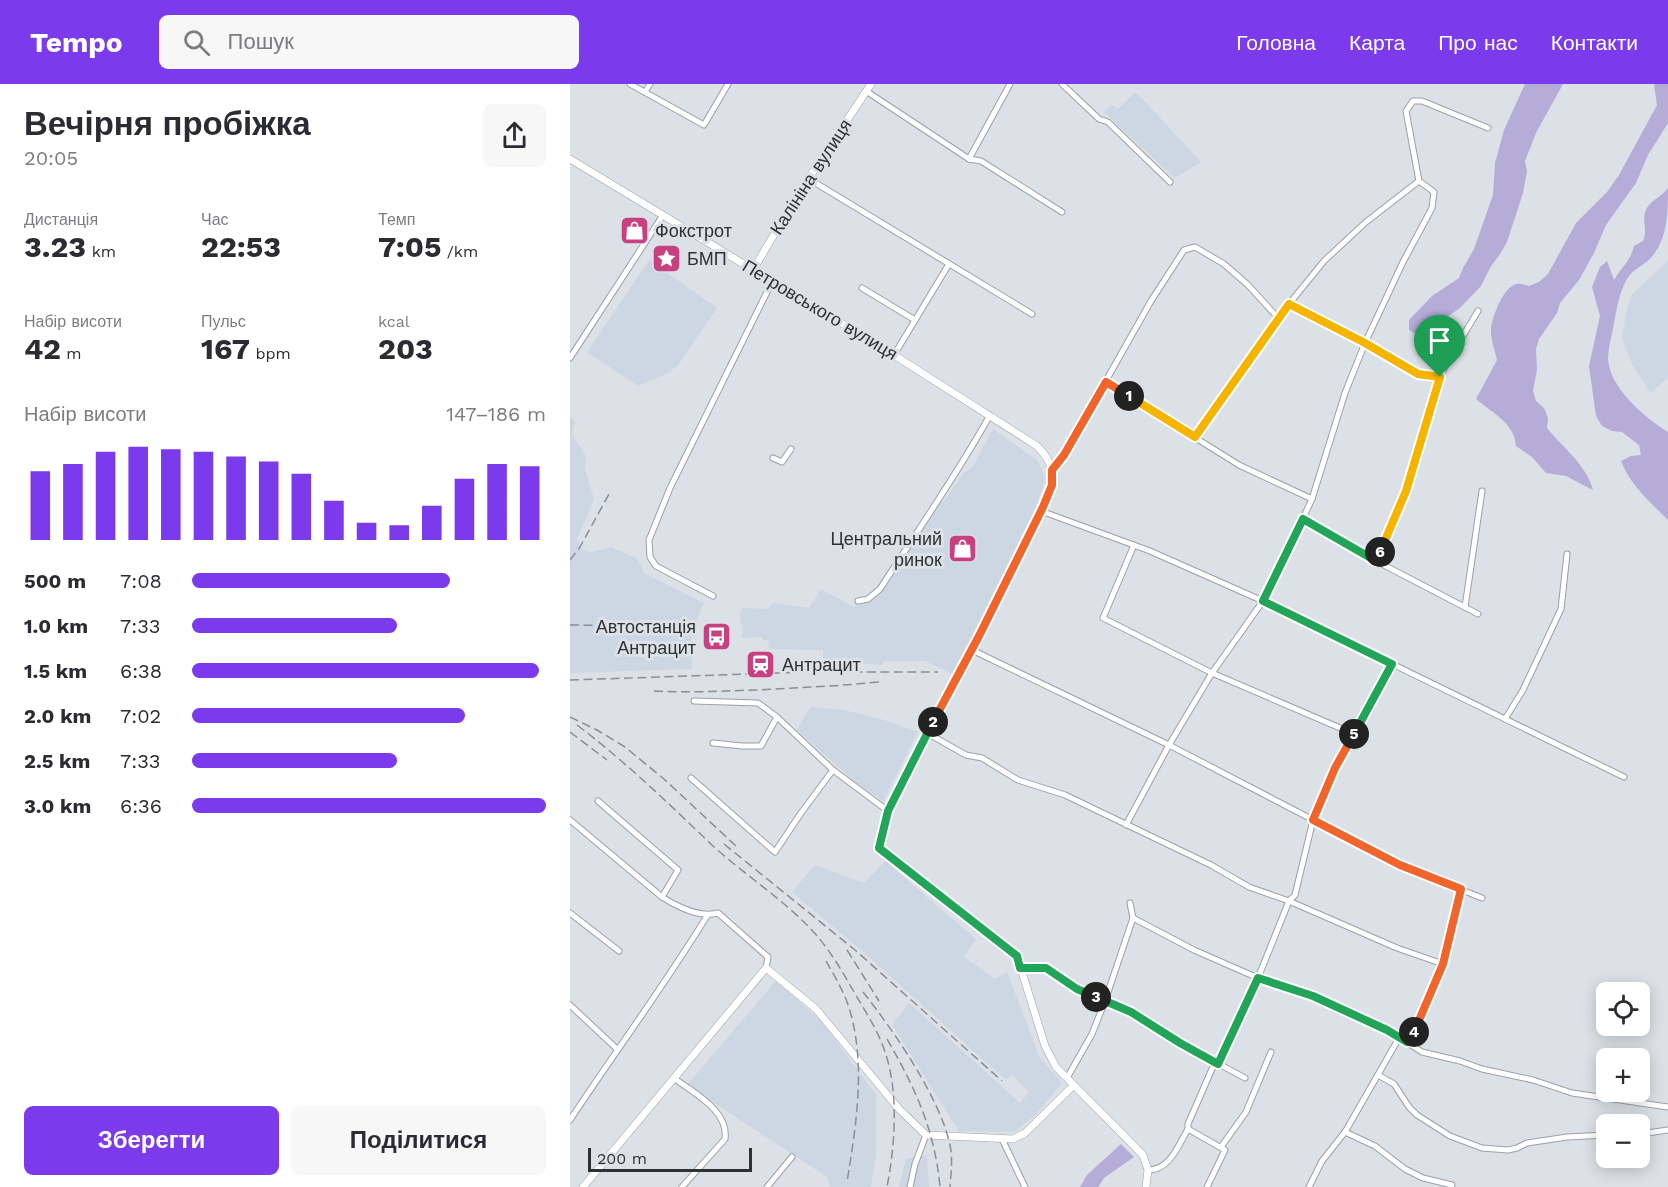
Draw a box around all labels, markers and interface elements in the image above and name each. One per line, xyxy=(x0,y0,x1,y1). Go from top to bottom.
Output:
search box xyxy=(159,15,579,69)
text: Tempo xyxy=(30,26,123,59)
icon: search xyxy=(180,26,213,59)
text: Пошук xyxy=(228,29,294,54)
text: Головна xyxy=(1236,30,1316,55)
text: Карта xyxy=(1349,30,1405,55)
text: Про нас xyxy=(1438,30,1518,55)
text: Контакти xyxy=(1551,30,1638,55)
text: Вечірня пробіжка xyxy=(24,104,311,143)
button: share xyxy=(483,104,546,167)
street label: Калініна вулиця xyxy=(765,115,856,238)
text: 20:05 xyxy=(24,146,78,170)
text: Дистанція xyxy=(24,210,98,229)
text: Час xyxy=(201,210,229,229)
text: Темп xyxy=(378,210,415,229)
shop icon: Фокстрот xyxy=(618,215,650,247)
place label: Фокстрот xyxy=(655,220,732,241)
text: 3.23 xyxy=(24,229,86,264)
text: 22:53 xyxy=(201,229,281,264)
text: 7:05 xyxy=(378,229,441,264)
text: km xyxy=(86,242,116,261)
text: /km xyxy=(441,242,478,261)
place icon: БМП xyxy=(650,243,682,275)
place label: БМП xyxy=(687,248,727,269)
street label: Петровського вулиця xyxy=(739,255,902,364)
text: Набір висоти xyxy=(24,312,122,331)
text: Пульс xyxy=(201,312,246,331)
text: kcal xyxy=(378,312,410,331)
pin xyxy=(1414,315,1465,377)
icon: arrive xyxy=(1423,324,1456,357)
text: 42 xyxy=(24,331,61,366)
text: 167 xyxy=(201,331,250,366)
text: 203 xyxy=(378,331,433,366)
text: m xyxy=(61,344,82,363)
text: bpm xyxy=(250,344,291,363)
pin: 1 xyxy=(1114,381,1144,411)
text: 1 xyxy=(1126,386,1132,405)
text: Набір висоти xyxy=(24,402,146,426)
text: 147–186 m xyxy=(446,402,546,426)
place label: Центральний ринок xyxy=(831,528,942,570)
shop icon: Центральний ринок xyxy=(947,533,979,565)
pin: 6 xyxy=(1365,537,1395,567)
text: 6 xyxy=(1375,542,1385,561)
text: 500 m xyxy=(24,569,86,593)
text: 7:08 xyxy=(120,569,162,593)
text: 1.0 km xyxy=(24,614,88,638)
text: 7:33 xyxy=(120,614,160,638)
place label: Автостанція Антрацит xyxy=(596,616,696,658)
bus stop icon: Автостанція Антрацит xyxy=(701,621,733,653)
station icon: Антрацит xyxy=(745,649,777,681)
place label: Антрацит xyxy=(782,654,861,675)
text: 1.5 km xyxy=(24,659,87,683)
text: 6:38 xyxy=(120,659,162,683)
text: 2.0 km xyxy=(24,704,91,728)
text: 7:02 xyxy=(120,704,161,728)
pin: 2 xyxy=(918,707,948,737)
text: 2 xyxy=(928,712,938,731)
pin: 5 xyxy=(1339,719,1369,749)
text: 5 xyxy=(1349,724,1359,743)
text: 2.5 km xyxy=(24,749,90,773)
text: 7:33 xyxy=(120,749,160,773)
text: 3.0 km xyxy=(24,794,91,818)
text: 6:36 xyxy=(120,794,162,818)
pin: 3 xyxy=(1081,982,1111,1012)
map controls xyxy=(1596,982,1650,1168)
button: locate xyxy=(1596,982,1650,1036)
text: 3 xyxy=(1091,987,1101,1006)
pin: 4 xyxy=(1399,1017,1429,1047)
text: 4 xyxy=(1409,1022,1419,1041)
button: + xyxy=(1596,1048,1650,1102)
button: Зберегти xyxy=(24,1106,279,1175)
button: Поділитися xyxy=(291,1106,546,1175)
button: − xyxy=(1596,1114,1650,1168)
scale bar xyxy=(588,1145,752,1172)
text: 200 m xyxy=(597,1149,647,1168)

